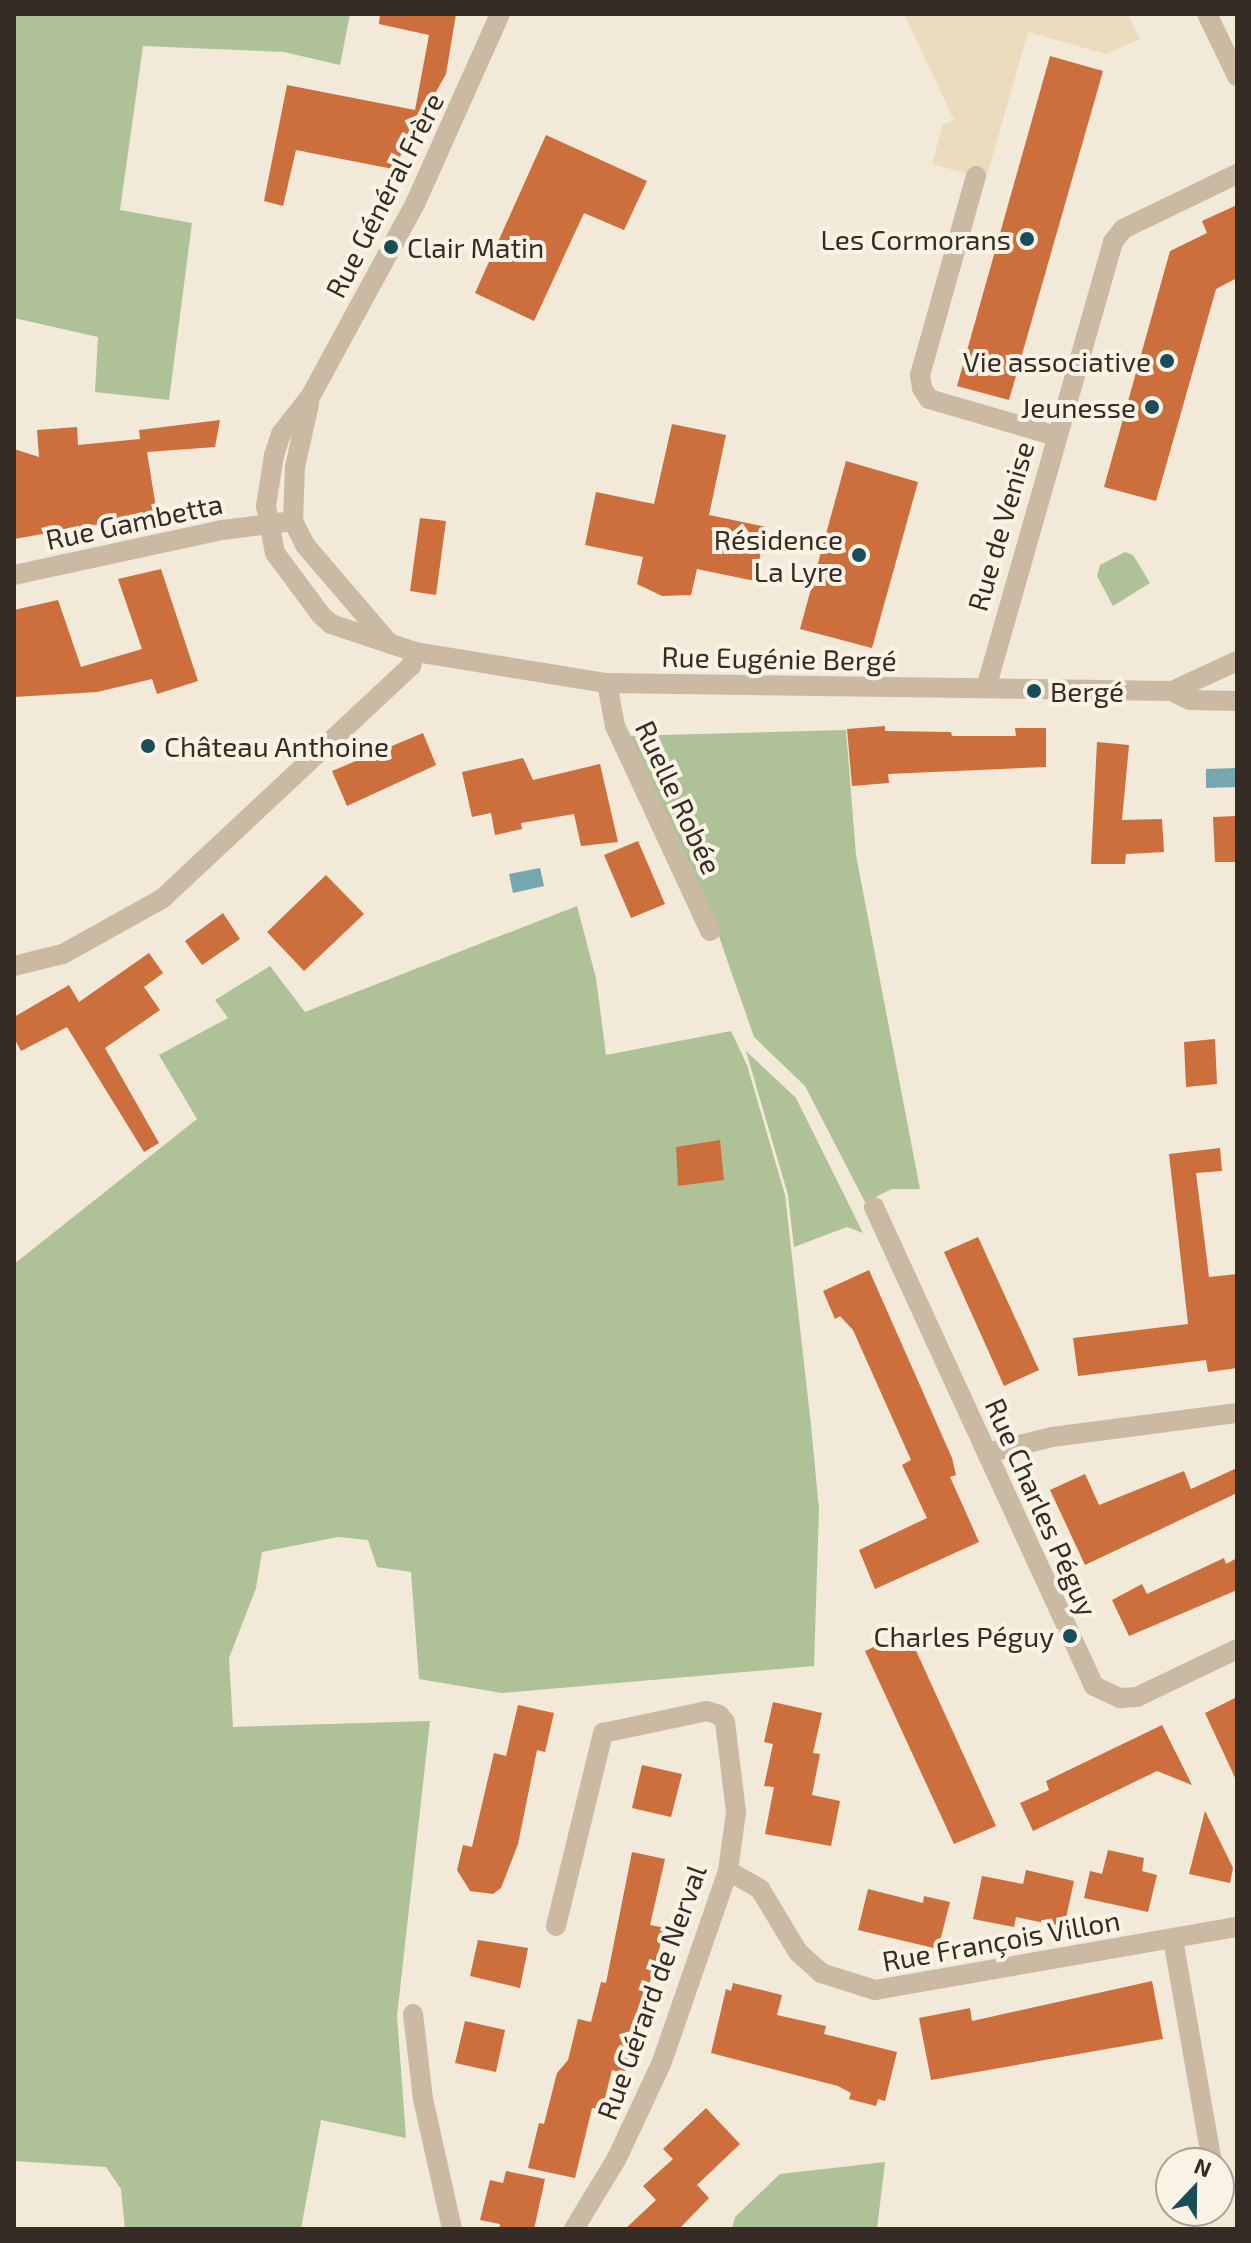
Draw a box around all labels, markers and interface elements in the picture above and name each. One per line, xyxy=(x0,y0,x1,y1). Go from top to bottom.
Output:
street label: Rue Général Frère xyxy=(318,87,450,303)
place label: Les Cormorans xyxy=(821,222,1011,256)
place label: Clair Matin xyxy=(407,230,545,264)
marker: Les Cormorans xyxy=(1018,230,1036,248)
marker: Clair Matin xyxy=(382,238,400,256)
place label: Vie associative xyxy=(963,344,1151,378)
marker: Vie associative xyxy=(1158,352,1176,370)
place label: Jeunesse xyxy=(1021,390,1136,424)
marker: Jeunesse xyxy=(1143,398,1161,416)
street label: Rue de Venise xyxy=(960,437,1040,615)
street label: Rue Gambetta xyxy=(43,486,225,556)
place label: Résidence La Lyre xyxy=(714,522,843,588)
marker: Résidence La Lyre xyxy=(850,546,868,564)
street label: Rue Eugénie Bergé xyxy=(661,639,897,677)
place label: Bergé xyxy=(1050,674,1124,708)
marker: Bergé xyxy=(1025,682,1043,700)
street label: Ruelle Robée xyxy=(629,715,729,879)
place label: Château Anthoine xyxy=(164,729,390,763)
marker: Château Anthoine xyxy=(139,737,157,755)
street label: Rue Charles Péguy xyxy=(979,1393,1105,1621)
place label: Charles Péguy xyxy=(874,1619,1054,1653)
marker: Charles Péguy xyxy=(1061,1627,1079,1645)
street label: Rue Gérard de Nerval xyxy=(589,1860,713,2124)
street label: Rue François Villon xyxy=(879,1902,1123,1978)
north arrow xyxy=(1155,2147,1235,2227)
text: N xyxy=(1191,2152,1215,2182)

